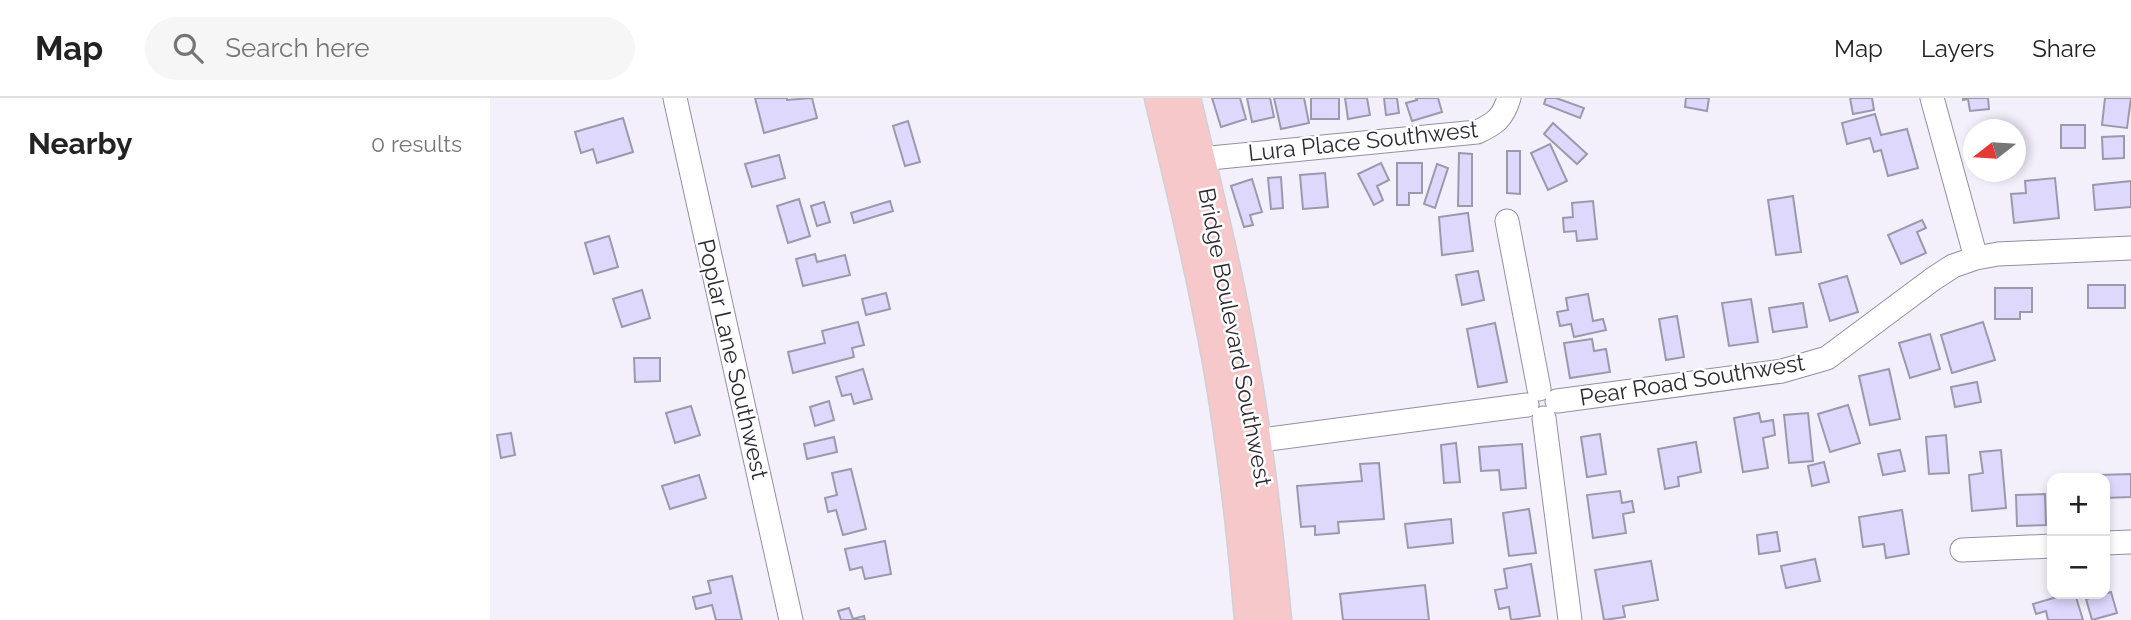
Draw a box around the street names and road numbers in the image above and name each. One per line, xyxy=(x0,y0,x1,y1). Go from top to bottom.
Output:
street label: Lura Place Southwest xyxy=(1247,115,1480,166)
street label: Bridge Boulevard Southwest xyxy=(1193,185,1278,489)
street label: Poplar Lane Southwest xyxy=(693,236,774,482)
street label: Pear Road Southwest xyxy=(1578,348,1807,411)

